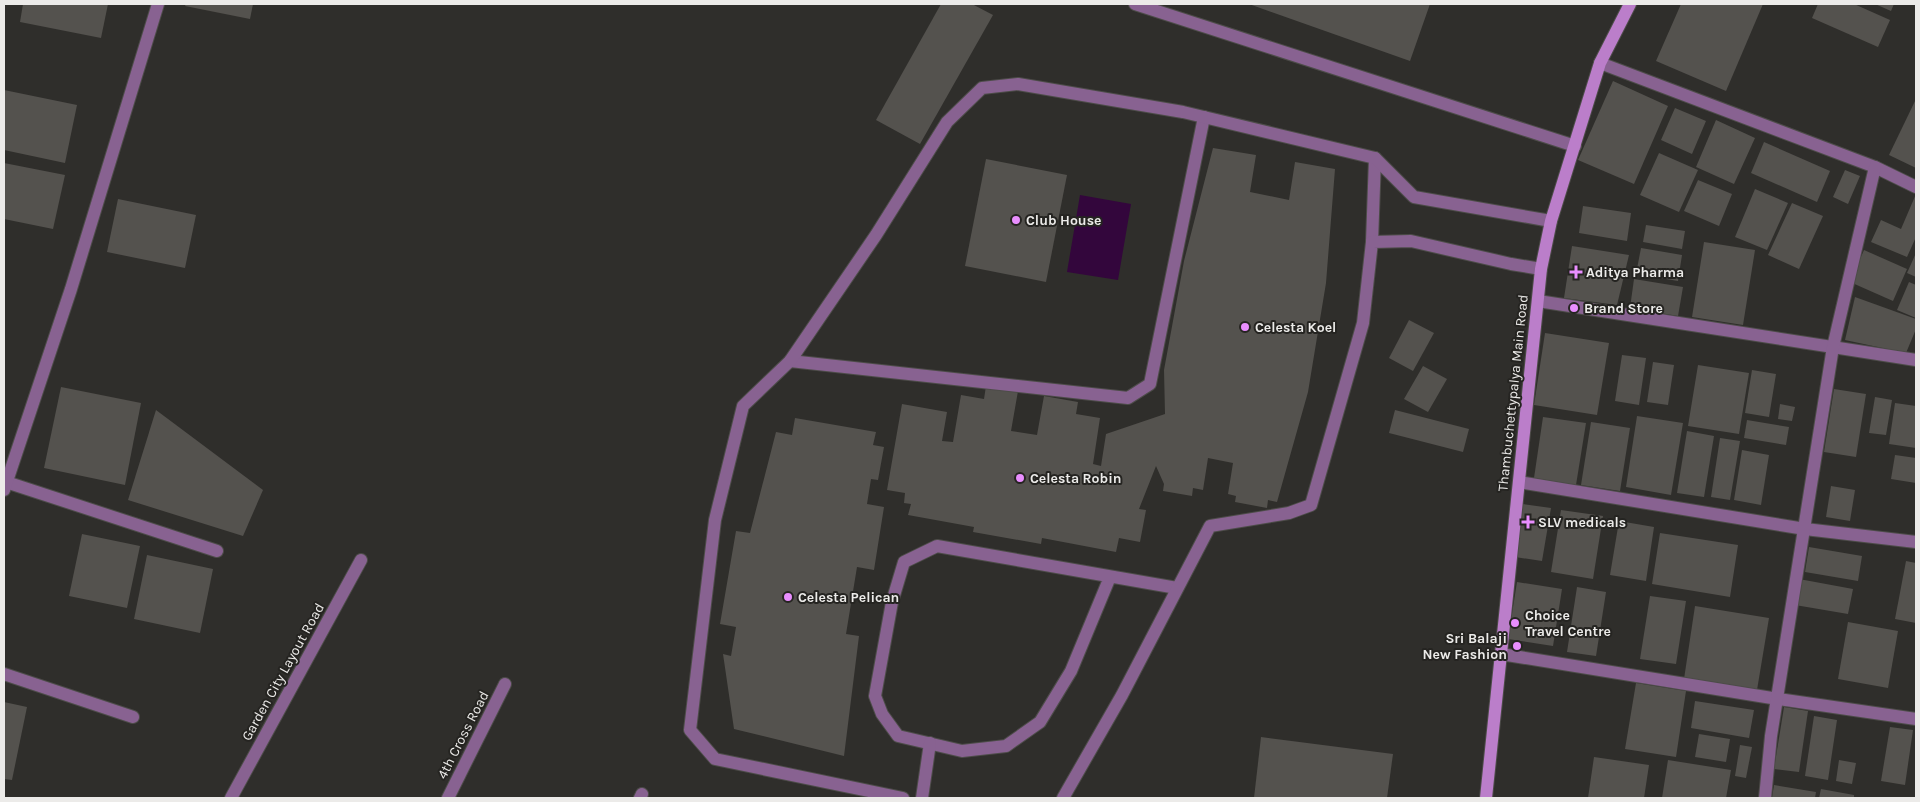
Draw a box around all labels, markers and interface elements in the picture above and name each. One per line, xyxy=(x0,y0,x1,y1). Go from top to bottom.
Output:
place label: Club House xyxy=(1026,212,1101,229)
marker: Club House xyxy=(1010,214,1022,226)
place label: Aditya Pharma xyxy=(1586,264,1684,281)
marker: Aditya Pharma xyxy=(1570,266,1582,278)
street label: Thambuchettypalya Main Road xyxy=(1494,294,1532,492)
place label: Brand Store xyxy=(1584,300,1663,317)
marker: Brand Store xyxy=(1568,302,1580,314)
place label: Celesta Koel xyxy=(1255,319,1336,336)
marker: Celesta Koel xyxy=(1239,321,1251,333)
place label: Celesta Robin xyxy=(1030,470,1121,487)
marker: Celesta Robin xyxy=(1014,472,1026,484)
place label: SLV medicals xyxy=(1538,514,1626,531)
marker: SLV medicals xyxy=(1522,516,1534,528)
place label: Celesta Pelican xyxy=(798,589,899,606)
marker: Celesta Pelican xyxy=(782,591,794,603)
street label: Garden City Layout Road xyxy=(238,600,328,744)
place label: Choice Travel Centre xyxy=(1525,607,1611,640)
marker: Choice Travel Centre xyxy=(1509,617,1521,629)
place label: Sri Balaji New Fashion xyxy=(1423,630,1507,663)
marker: Sri Balaji New Fashion xyxy=(1511,640,1523,652)
street label: 4th Cross Road xyxy=(434,688,492,782)

